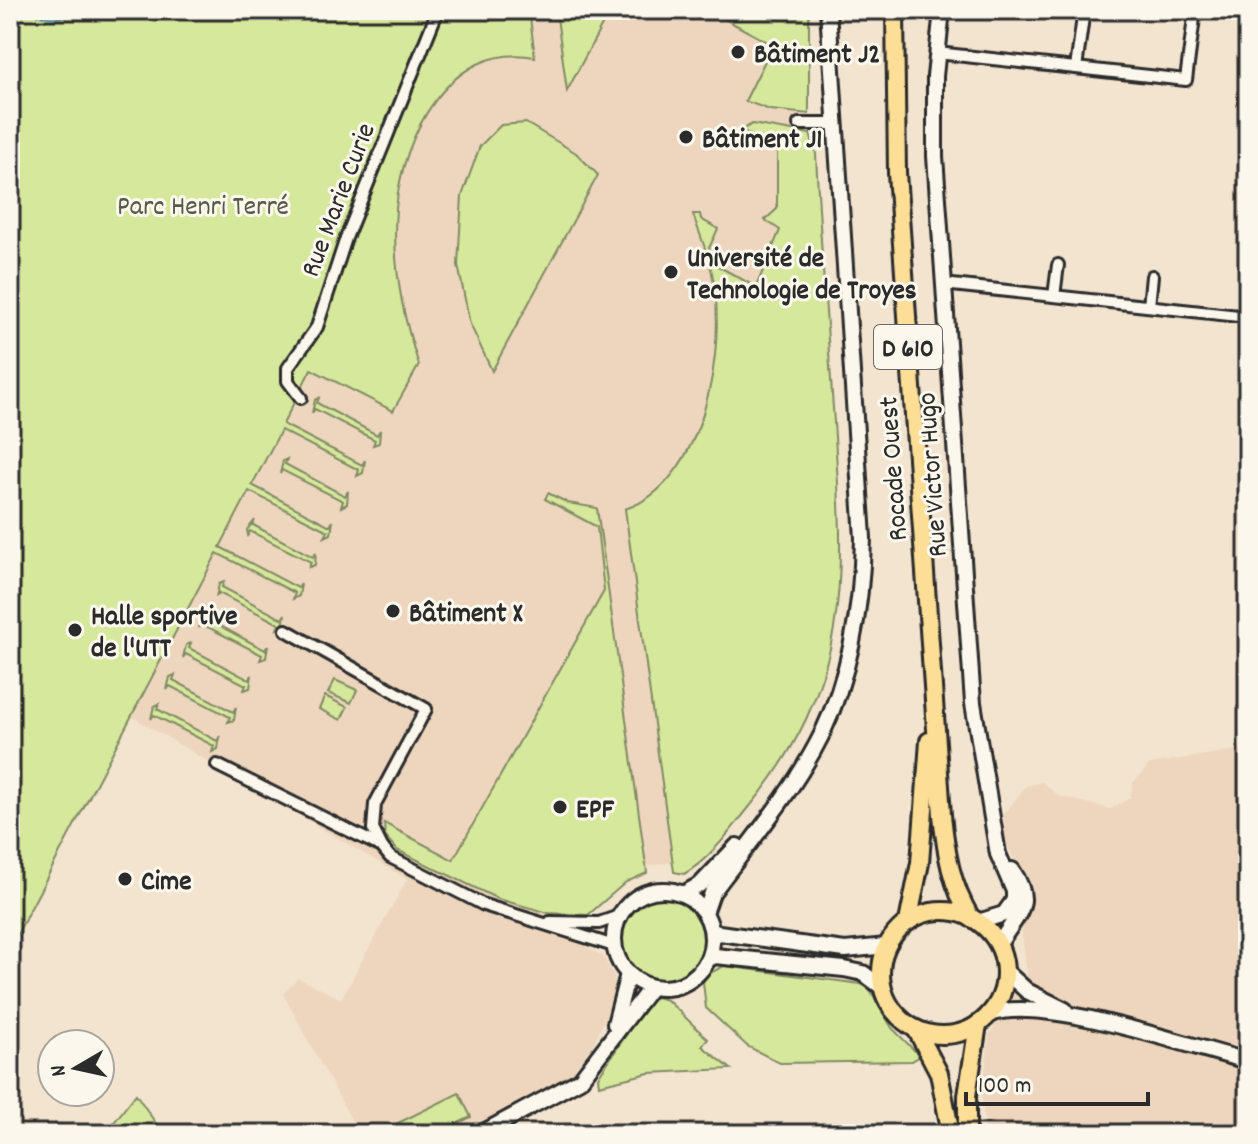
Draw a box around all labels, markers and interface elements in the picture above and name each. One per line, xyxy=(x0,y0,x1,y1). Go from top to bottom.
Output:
place label: Bâtiment J2 xyxy=(754,37,880,77)
marker: Bâtiment J2 xyxy=(729,43,747,61)
street label: Rue Marie Curie xyxy=(293,118,388,284)
place label: Bâtiment J1 xyxy=(702,122,822,162)
marker: Bâtiment J1 xyxy=(677,128,695,146)
park label: Parc Henri Terré xyxy=(117,189,289,229)
place label: Université de Technologie de Troyes xyxy=(687,241,917,313)
marker: Université de Technologie de Troyes xyxy=(662,263,680,281)
road number: D 610 xyxy=(874,325,942,369)
street label: Rue Victor Hugo xyxy=(909,391,961,558)
street label: Rocade Ouest xyxy=(871,395,921,542)
place label: Bâtiment X xyxy=(409,596,523,636)
place label: Halle sportive de l'UTT xyxy=(91,599,238,671)
marker: Bâtiment X xyxy=(384,602,402,620)
marker: Halle sportive de l'UTT xyxy=(66,621,84,639)
place label: EPF xyxy=(576,792,614,832)
marker: EPF xyxy=(551,798,569,816)
place label: Cime xyxy=(141,864,192,904)
marker: Cime xyxy=(116,870,134,888)
north arrow xyxy=(36,1028,116,1108)
scale bar xyxy=(966,1056,1148,1106)
text: N xyxy=(44,1063,76,1078)
text: 100 m xyxy=(978,1070,1031,1104)

